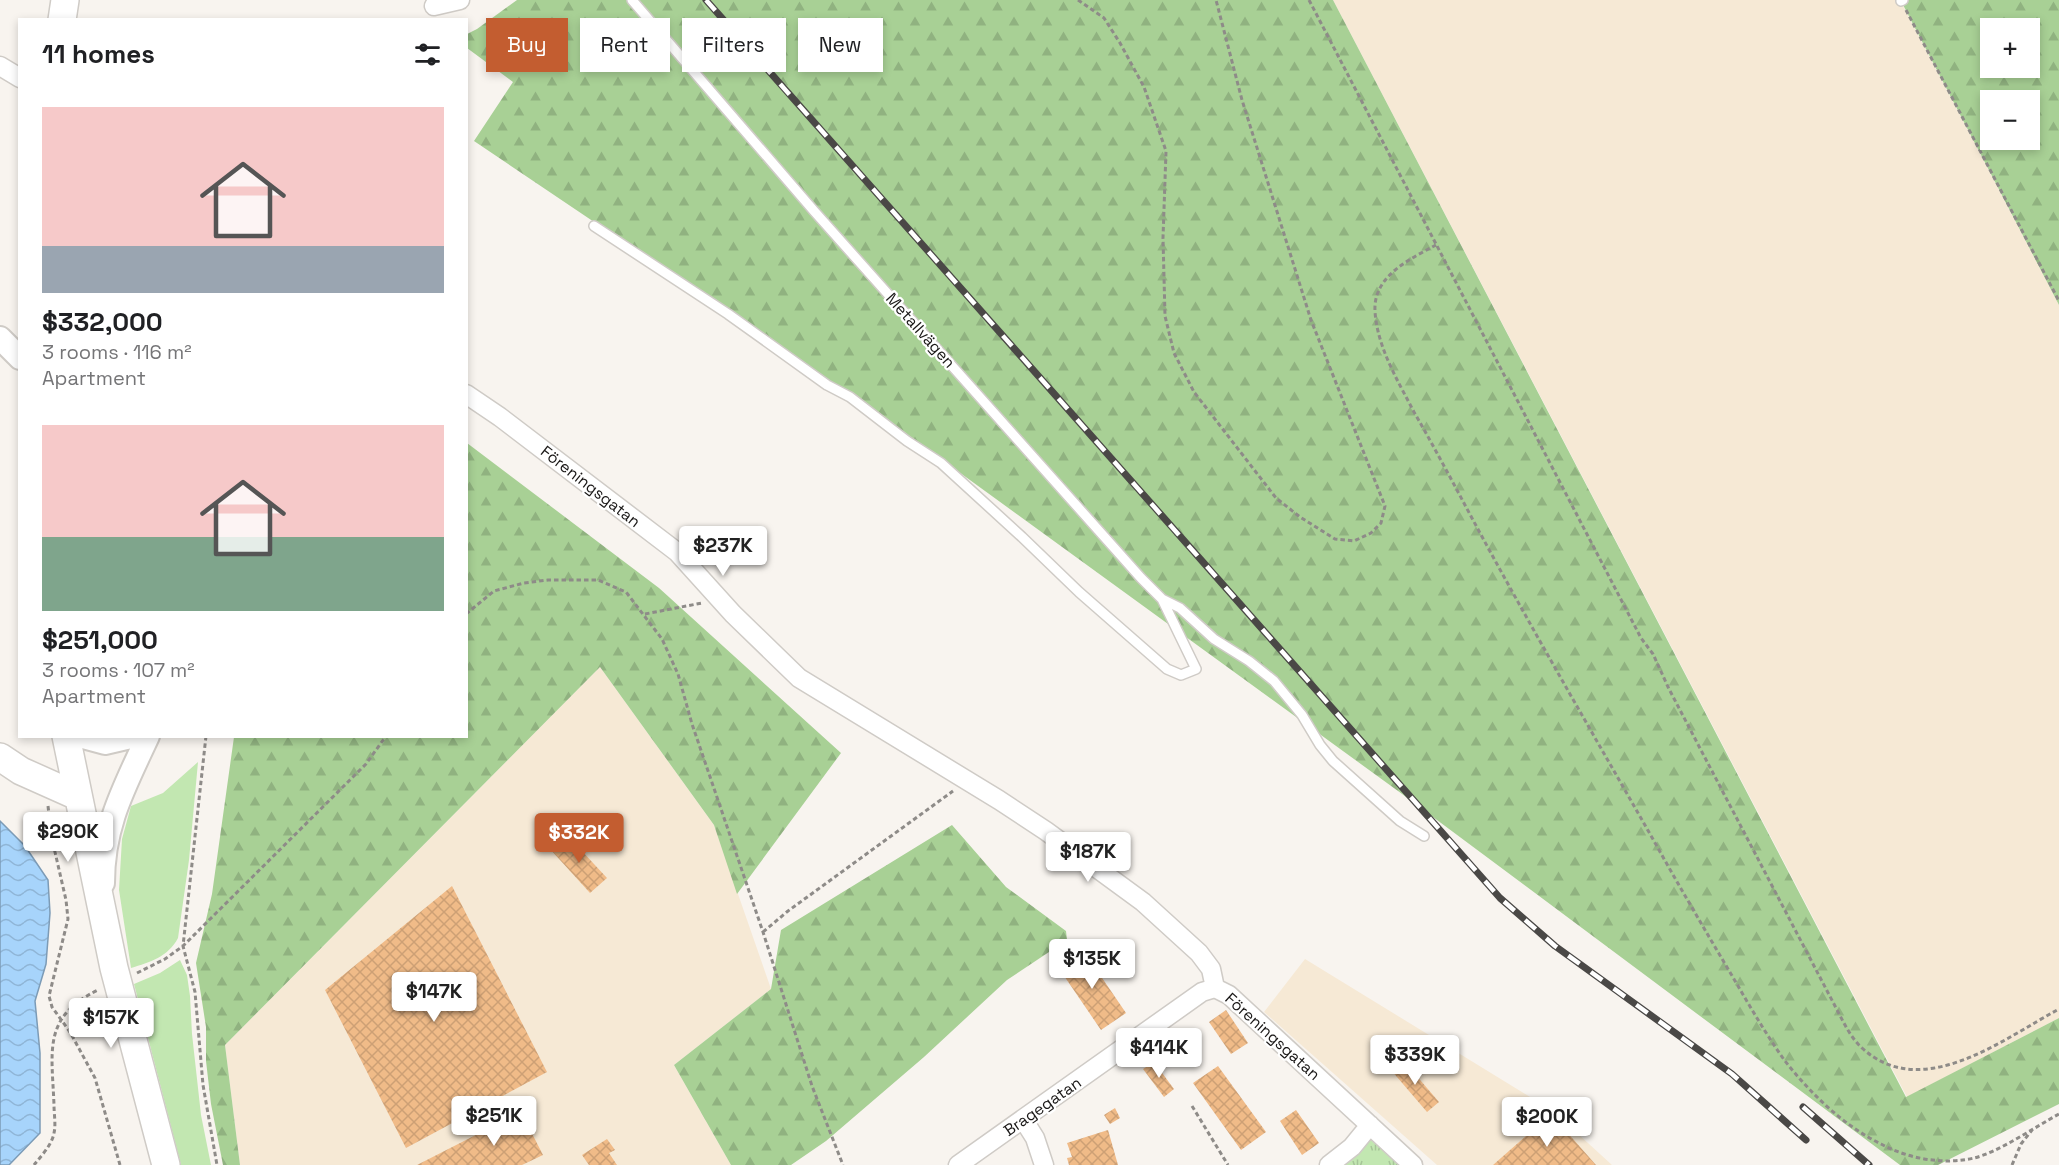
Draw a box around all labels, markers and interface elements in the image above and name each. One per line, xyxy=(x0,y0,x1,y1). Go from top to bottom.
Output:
chip: Buy xyxy=(486,18,568,72)
chip: Rent xyxy=(580,18,670,72)
chip: Filters xyxy=(682,18,786,72)
chip: New xyxy=(798,18,883,72)
map controls xyxy=(1980,18,2040,150)
button: + xyxy=(1980,18,2040,78)
text: 11 homes xyxy=(42,37,155,71)
icon: filters xyxy=(411,38,444,71)
button: − xyxy=(1980,90,2040,150)
icon: home xyxy=(189,146,297,254)
street label: Metallvägen xyxy=(881,288,960,372)
text: $332,000 xyxy=(42,305,163,339)
text: 3 rooms · 116 m² xyxy=(42,339,192,365)
text: Apartment xyxy=(42,365,146,391)
street label: Föreningsgatan xyxy=(536,441,645,532)
icon: home xyxy=(189,464,297,572)
pin: $237K xyxy=(681,526,765,577)
text: $237K xyxy=(693,532,753,558)
text: $251,000 xyxy=(42,623,158,657)
text: 3 rooms · 107 m² xyxy=(42,657,195,683)
text: Apartment xyxy=(42,683,146,709)
pin: $290K xyxy=(26,812,110,863)
pin: $332K xyxy=(537,813,621,864)
text: $290K xyxy=(37,818,99,844)
text: $332K xyxy=(549,819,609,845)
pin: $187K xyxy=(1046,832,1130,883)
text: $187K xyxy=(1060,838,1116,864)
pin: $135K xyxy=(1050,939,1134,990)
text: $135K xyxy=(1063,945,1121,971)
pin: $147K xyxy=(392,972,476,1023)
text: $147K xyxy=(406,978,462,1004)
street label: Föreningsgatan xyxy=(1221,988,1325,1085)
pin: $157K xyxy=(69,998,153,1049)
text: $157K xyxy=(83,1004,139,1030)
pin: $414K xyxy=(1117,1028,1201,1079)
text: $414K xyxy=(1130,1034,1188,1060)
pin: $339K xyxy=(1373,1035,1457,1086)
text: $339K xyxy=(1384,1041,1446,1067)
street label: Bragegatan xyxy=(999,1072,1085,1141)
pin: $251K xyxy=(452,1096,536,1147)
pin: $200K xyxy=(1505,1097,1589,1148)
text: $251K xyxy=(465,1102,523,1128)
text: $200K xyxy=(1516,1103,1578,1129)

